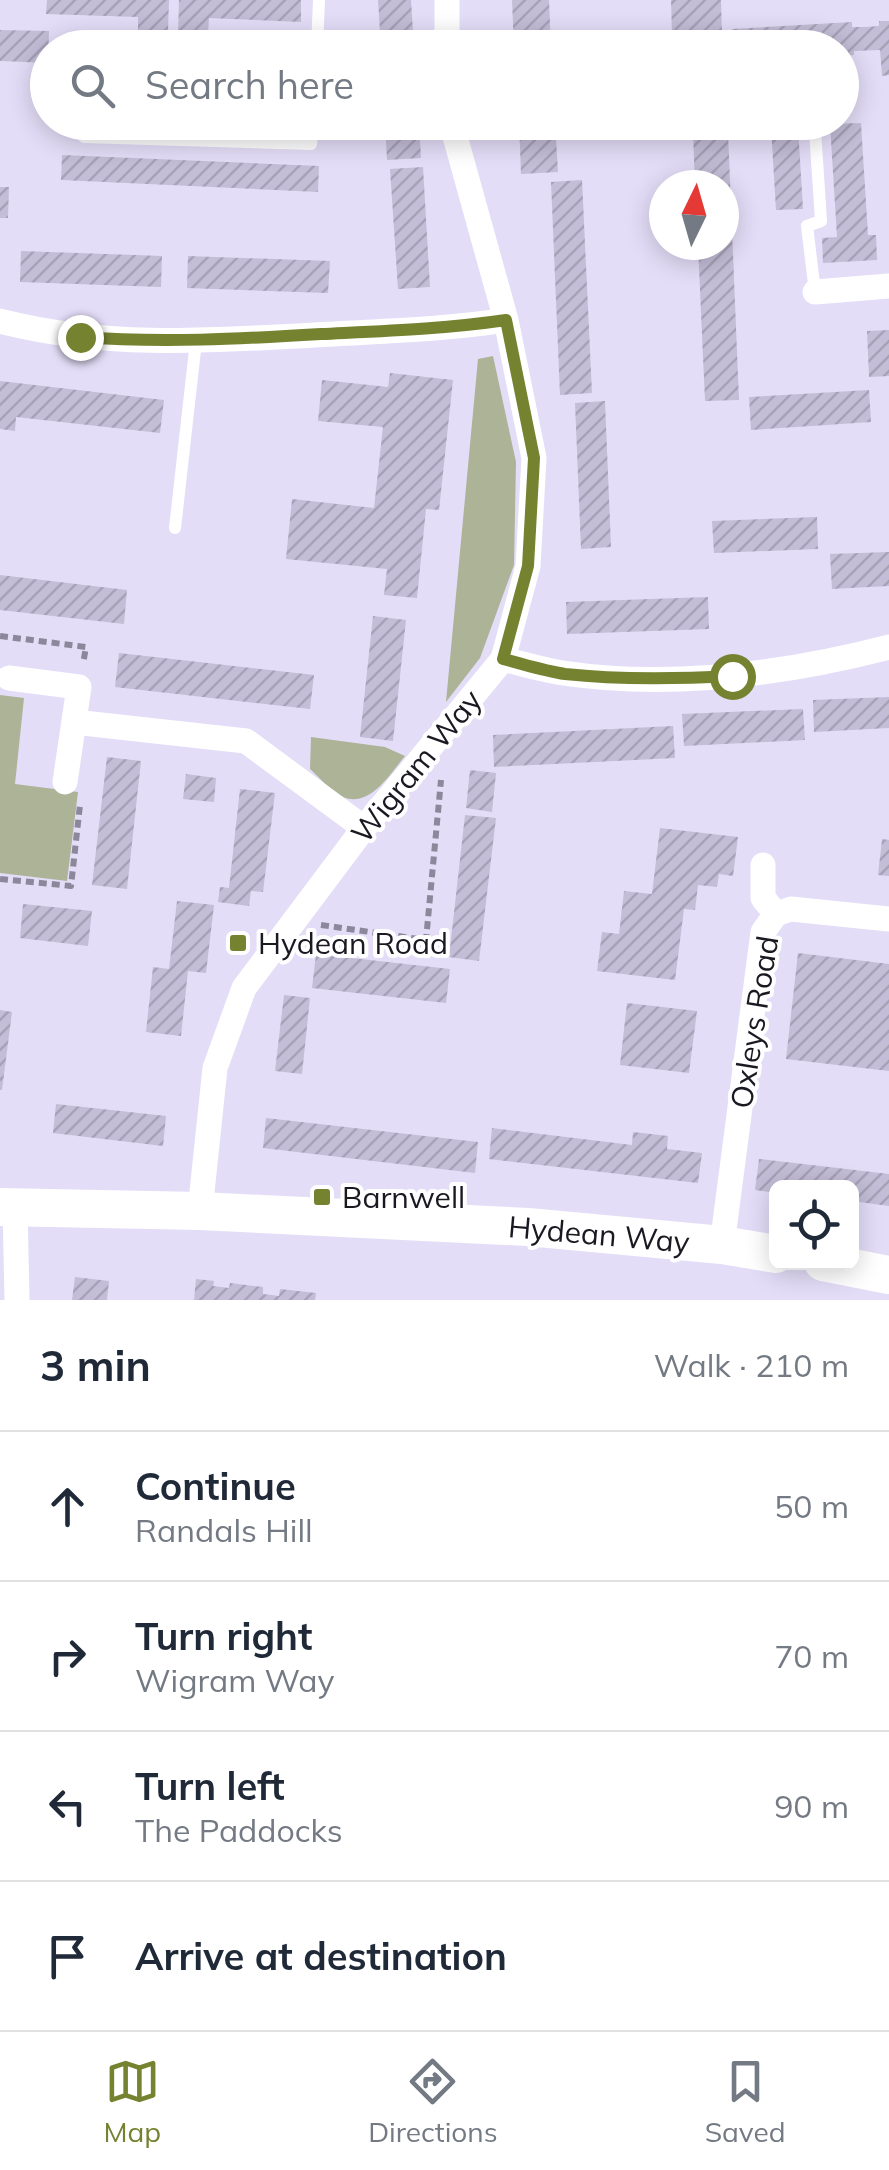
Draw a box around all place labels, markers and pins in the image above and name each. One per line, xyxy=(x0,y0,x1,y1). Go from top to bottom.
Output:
place label: Hydean Road xyxy=(258,924,448,962)
marker: Hydean Road xyxy=(227,932,249,954)
place label: Barnwell xyxy=(342,1178,465,1216)
marker: Barnwell xyxy=(311,1186,333,1208)

